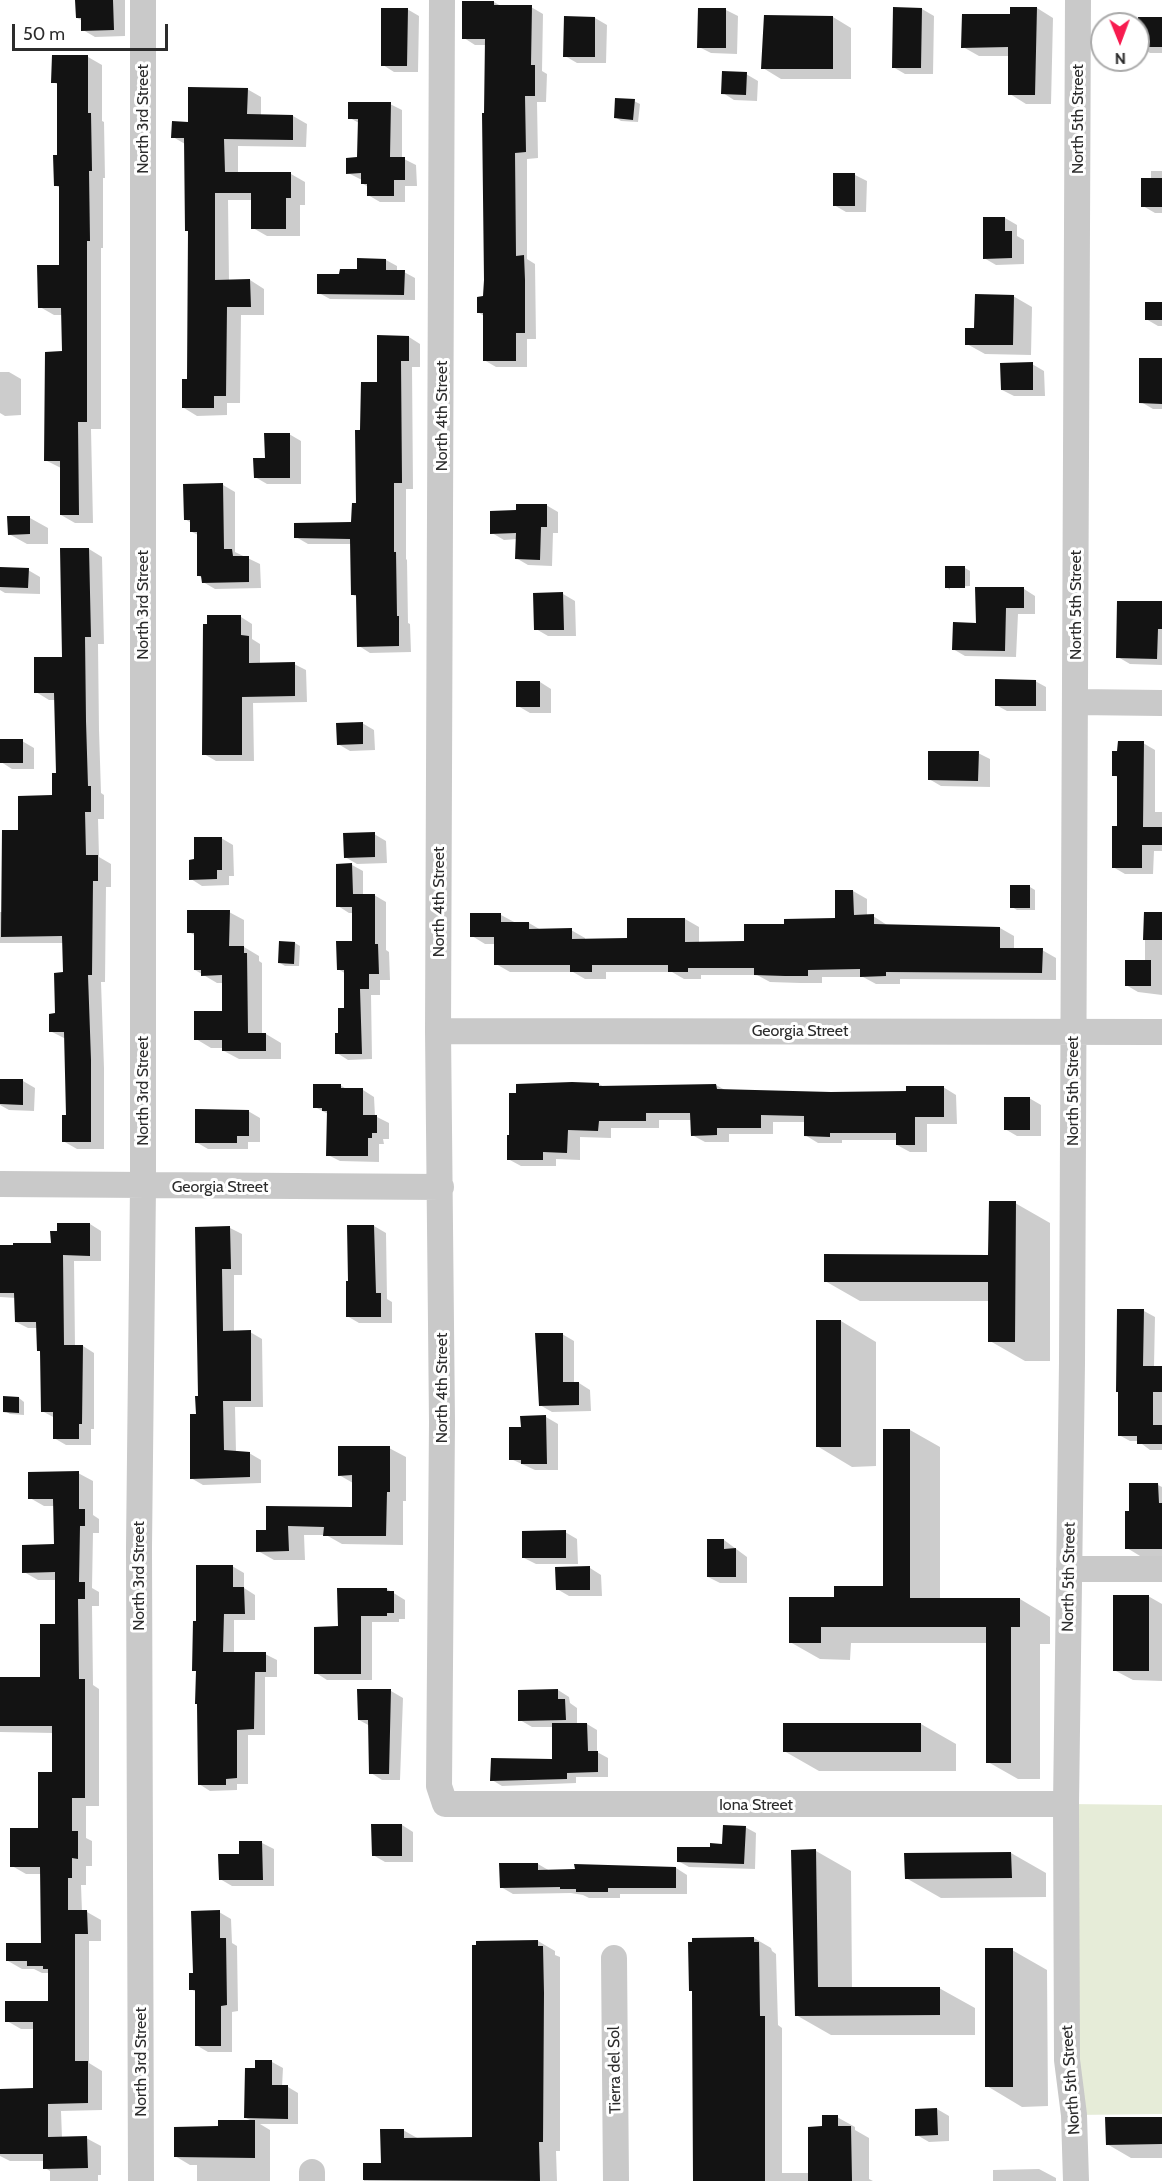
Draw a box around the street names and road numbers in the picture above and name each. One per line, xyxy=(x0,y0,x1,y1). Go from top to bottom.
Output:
street label: North 3rd Street xyxy=(133,64,153,174)
street label: North 5th Street xyxy=(1068,64,1088,174)
street label: North 4th Street xyxy=(432,361,452,471)
street label: North 3rd Street xyxy=(133,550,153,660)
street label: North 5th Street xyxy=(1066,550,1086,660)
street label: North 4th Street xyxy=(429,847,449,957)
street label: Georgia Street xyxy=(752,1021,848,1041)
street label: North 3rd Street xyxy=(133,1036,153,1146)
street label: North 5th Street xyxy=(1063,1036,1083,1146)
street label: Georgia Street xyxy=(172,1177,268,1197)
street label: North 4th Street xyxy=(432,1333,452,1443)
street label: North 3rd Street xyxy=(129,1521,149,1631)
street label: North 5th Street xyxy=(1058,1522,1080,1632)
street label: Iona Street xyxy=(719,1795,793,1815)
street label: North 3rd Street xyxy=(131,2007,151,2117)
street label: North 5th Street xyxy=(1058,2024,1084,2136)
street label: Tierra del Sol xyxy=(605,2026,625,2114)

